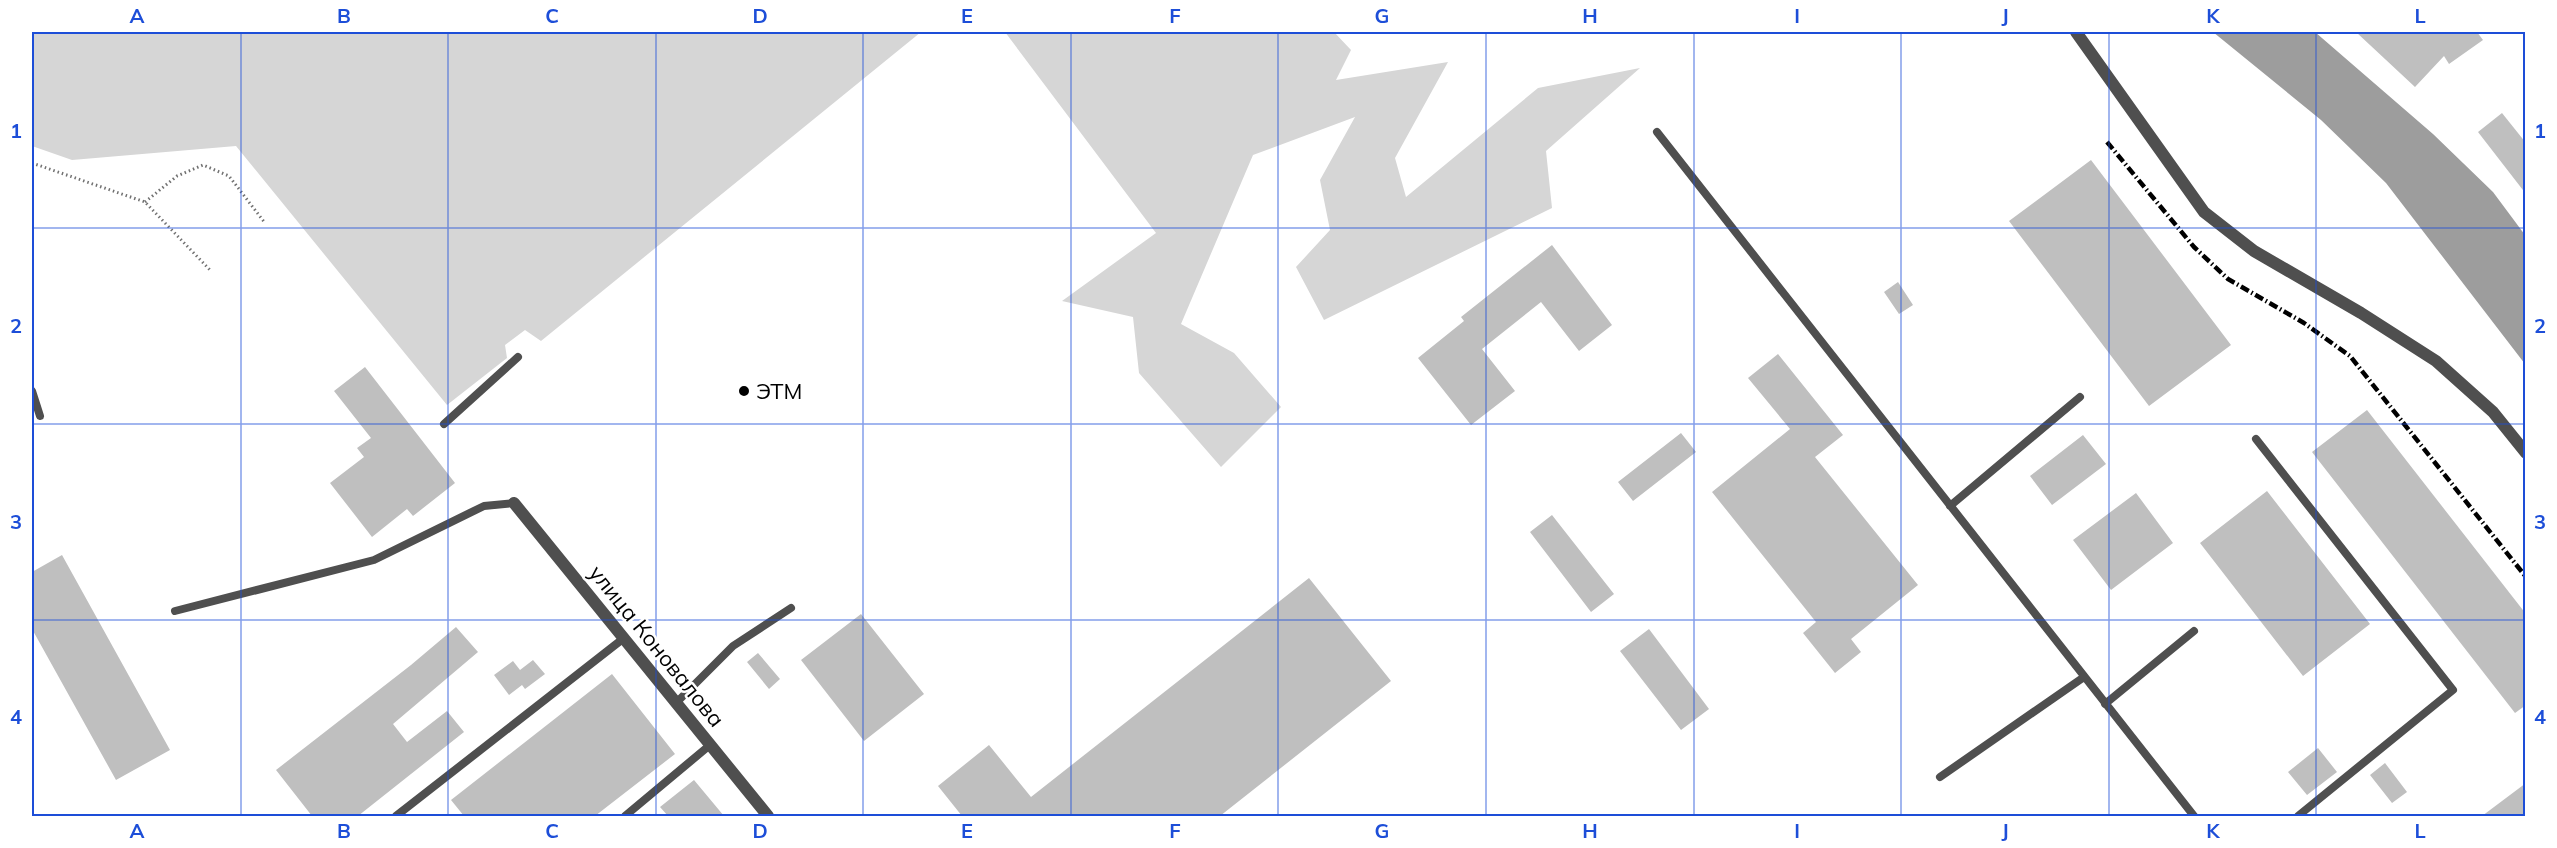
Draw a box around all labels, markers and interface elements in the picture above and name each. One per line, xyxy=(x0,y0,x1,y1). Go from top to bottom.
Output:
text: A xyxy=(130,3,145,28)
text: B xyxy=(337,3,351,28)
text: C xyxy=(545,3,559,28)
text: D xyxy=(752,3,768,28)
text: E xyxy=(961,3,973,28)
text: F xyxy=(1169,3,1181,28)
text: G xyxy=(1375,3,1389,28)
text: H xyxy=(1582,3,1598,28)
text: I xyxy=(1794,3,1800,28)
text: J xyxy=(2001,3,2009,28)
text: K xyxy=(2206,3,2220,28)
text: L xyxy=(2414,3,2426,28)
text: 1 xyxy=(10,118,22,143)
text: 1 xyxy=(2534,118,2546,143)
text: 2 xyxy=(10,313,22,338)
text: 2 xyxy=(2534,313,2546,338)
place label: ЭТМ xyxy=(756,377,802,405)
marker: ЭТМ xyxy=(737,384,751,398)
text: 3 xyxy=(10,509,22,534)
text: 3 xyxy=(2534,509,2546,534)
street label: улица Коновалова xyxy=(583,559,731,733)
text: 4 xyxy=(10,704,22,729)
text: 4 xyxy=(2534,704,2546,729)
text: A xyxy=(130,818,145,843)
text: B xyxy=(337,818,351,843)
text: C xyxy=(545,818,559,843)
text: D xyxy=(752,818,768,843)
text: E xyxy=(961,818,973,843)
text: F xyxy=(1169,818,1181,843)
text: G xyxy=(1375,818,1389,843)
text: H xyxy=(1582,818,1598,843)
text: I xyxy=(1794,818,1800,843)
text: J xyxy=(2001,818,2009,843)
text: K xyxy=(2206,818,2220,843)
text: L xyxy=(2414,818,2426,843)

